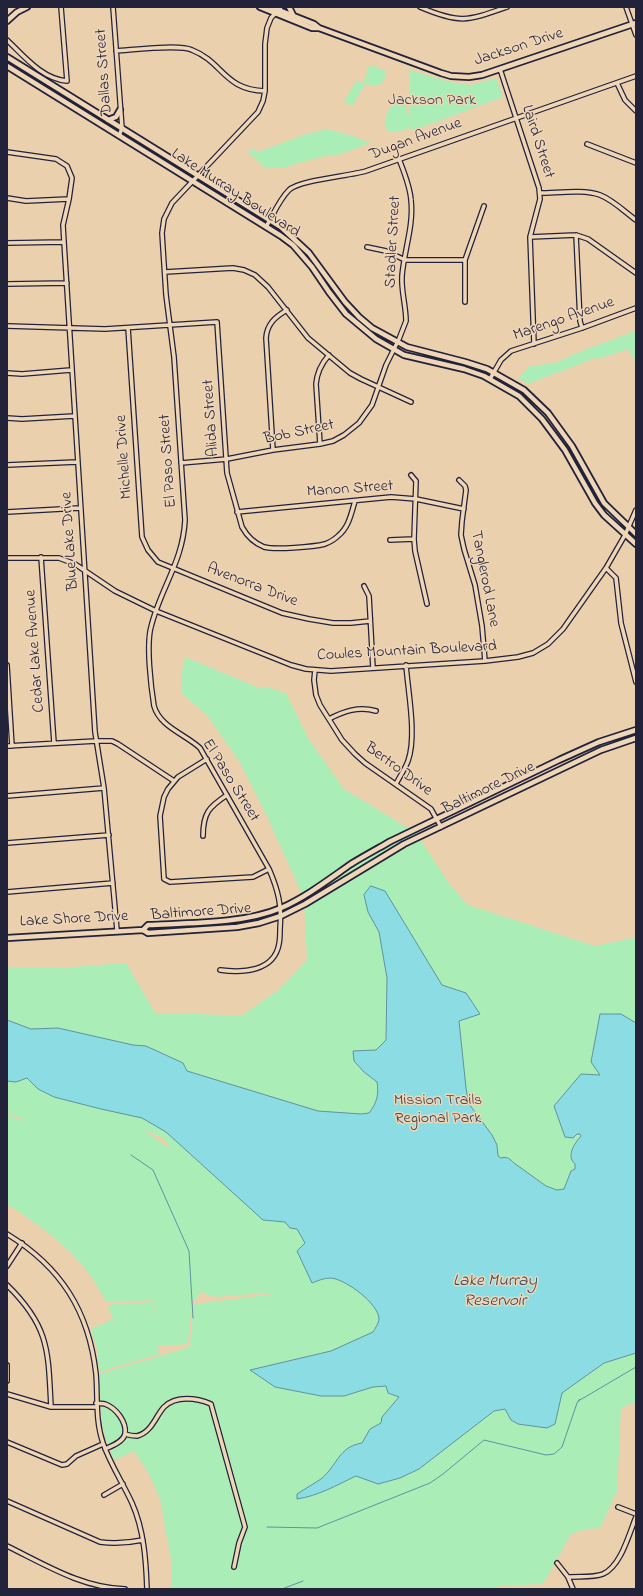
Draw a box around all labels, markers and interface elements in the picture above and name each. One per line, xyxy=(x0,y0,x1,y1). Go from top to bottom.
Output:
street label: Jackson Drive xyxy=(472,25,566,71)
street label: Dallas Street xyxy=(92,28,118,116)
park label: Jackson Park xyxy=(388,91,476,111)
street label: Laird Street xyxy=(516,103,558,181)
street label: Dugan Avenue xyxy=(367,114,465,166)
street label: Lake Murray Boulevard xyxy=(167,145,303,243)
street label: Stadler Street xyxy=(382,195,406,289)
street label: Marengo Avenue xyxy=(511,294,617,346)
street label: Alida Street xyxy=(200,379,224,457)
street label: El Paso Street xyxy=(156,413,182,509)
street label: Michelle Drive xyxy=(112,414,138,500)
street label: Bob Street xyxy=(262,416,336,450)
street label: Manon Street xyxy=(306,477,394,503)
street label: Blue Lake Drive xyxy=(58,491,84,591)
street label: Tanglerod Lane xyxy=(465,529,503,629)
street label: Avenorra Drive xyxy=(204,560,300,612)
street label: Cedar Lake Avenue xyxy=(22,589,50,713)
street label: Cowles Mountain Boulevard xyxy=(317,638,497,666)
street label: El Paso Street xyxy=(197,736,263,826)
street label: Bertro Drive xyxy=(360,739,436,801)
street label: Baltimore Drive xyxy=(440,758,538,820)
street label: Baltimore Drive xyxy=(150,900,252,926)
street label: Lake Shore Drive xyxy=(19,908,129,932)
park label: Mission Trails Regional Park xyxy=(394,1091,482,1129)
water label: Lake Murray Reservoir xyxy=(453,1272,537,1312)

